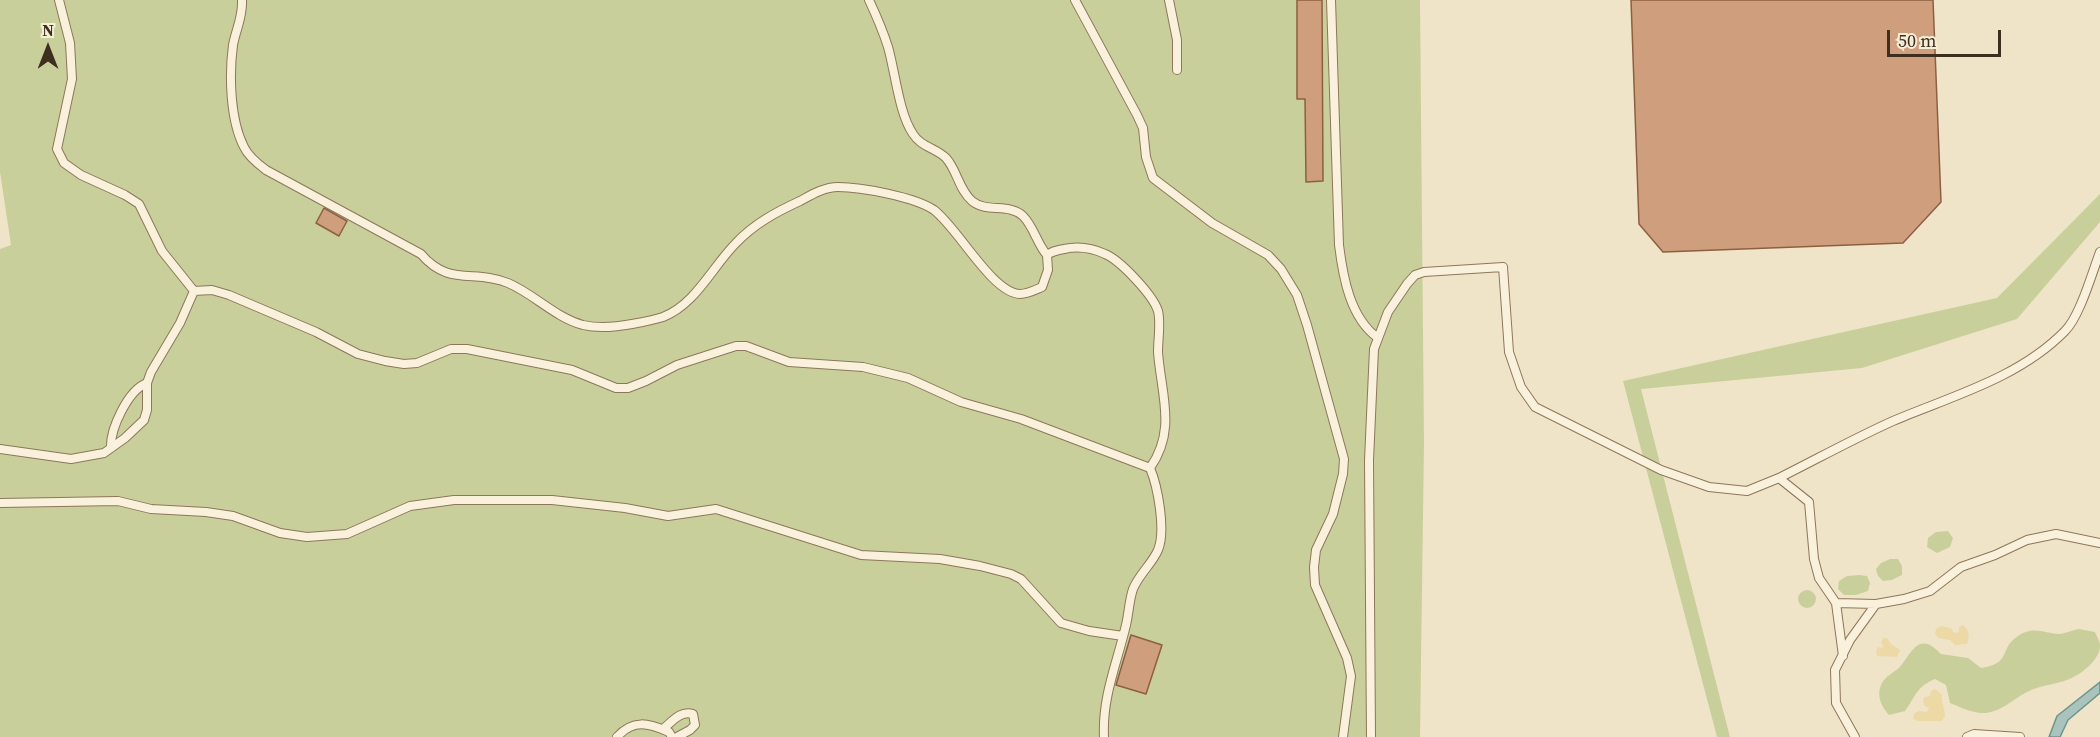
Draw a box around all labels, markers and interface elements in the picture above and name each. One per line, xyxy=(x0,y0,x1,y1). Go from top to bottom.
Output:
north arrow xyxy=(18,18,78,78)
scale bar xyxy=(1890,18,2004,56)
text: N xyxy=(42,19,54,41)
text: 50 m xyxy=(1898,28,1936,53)

